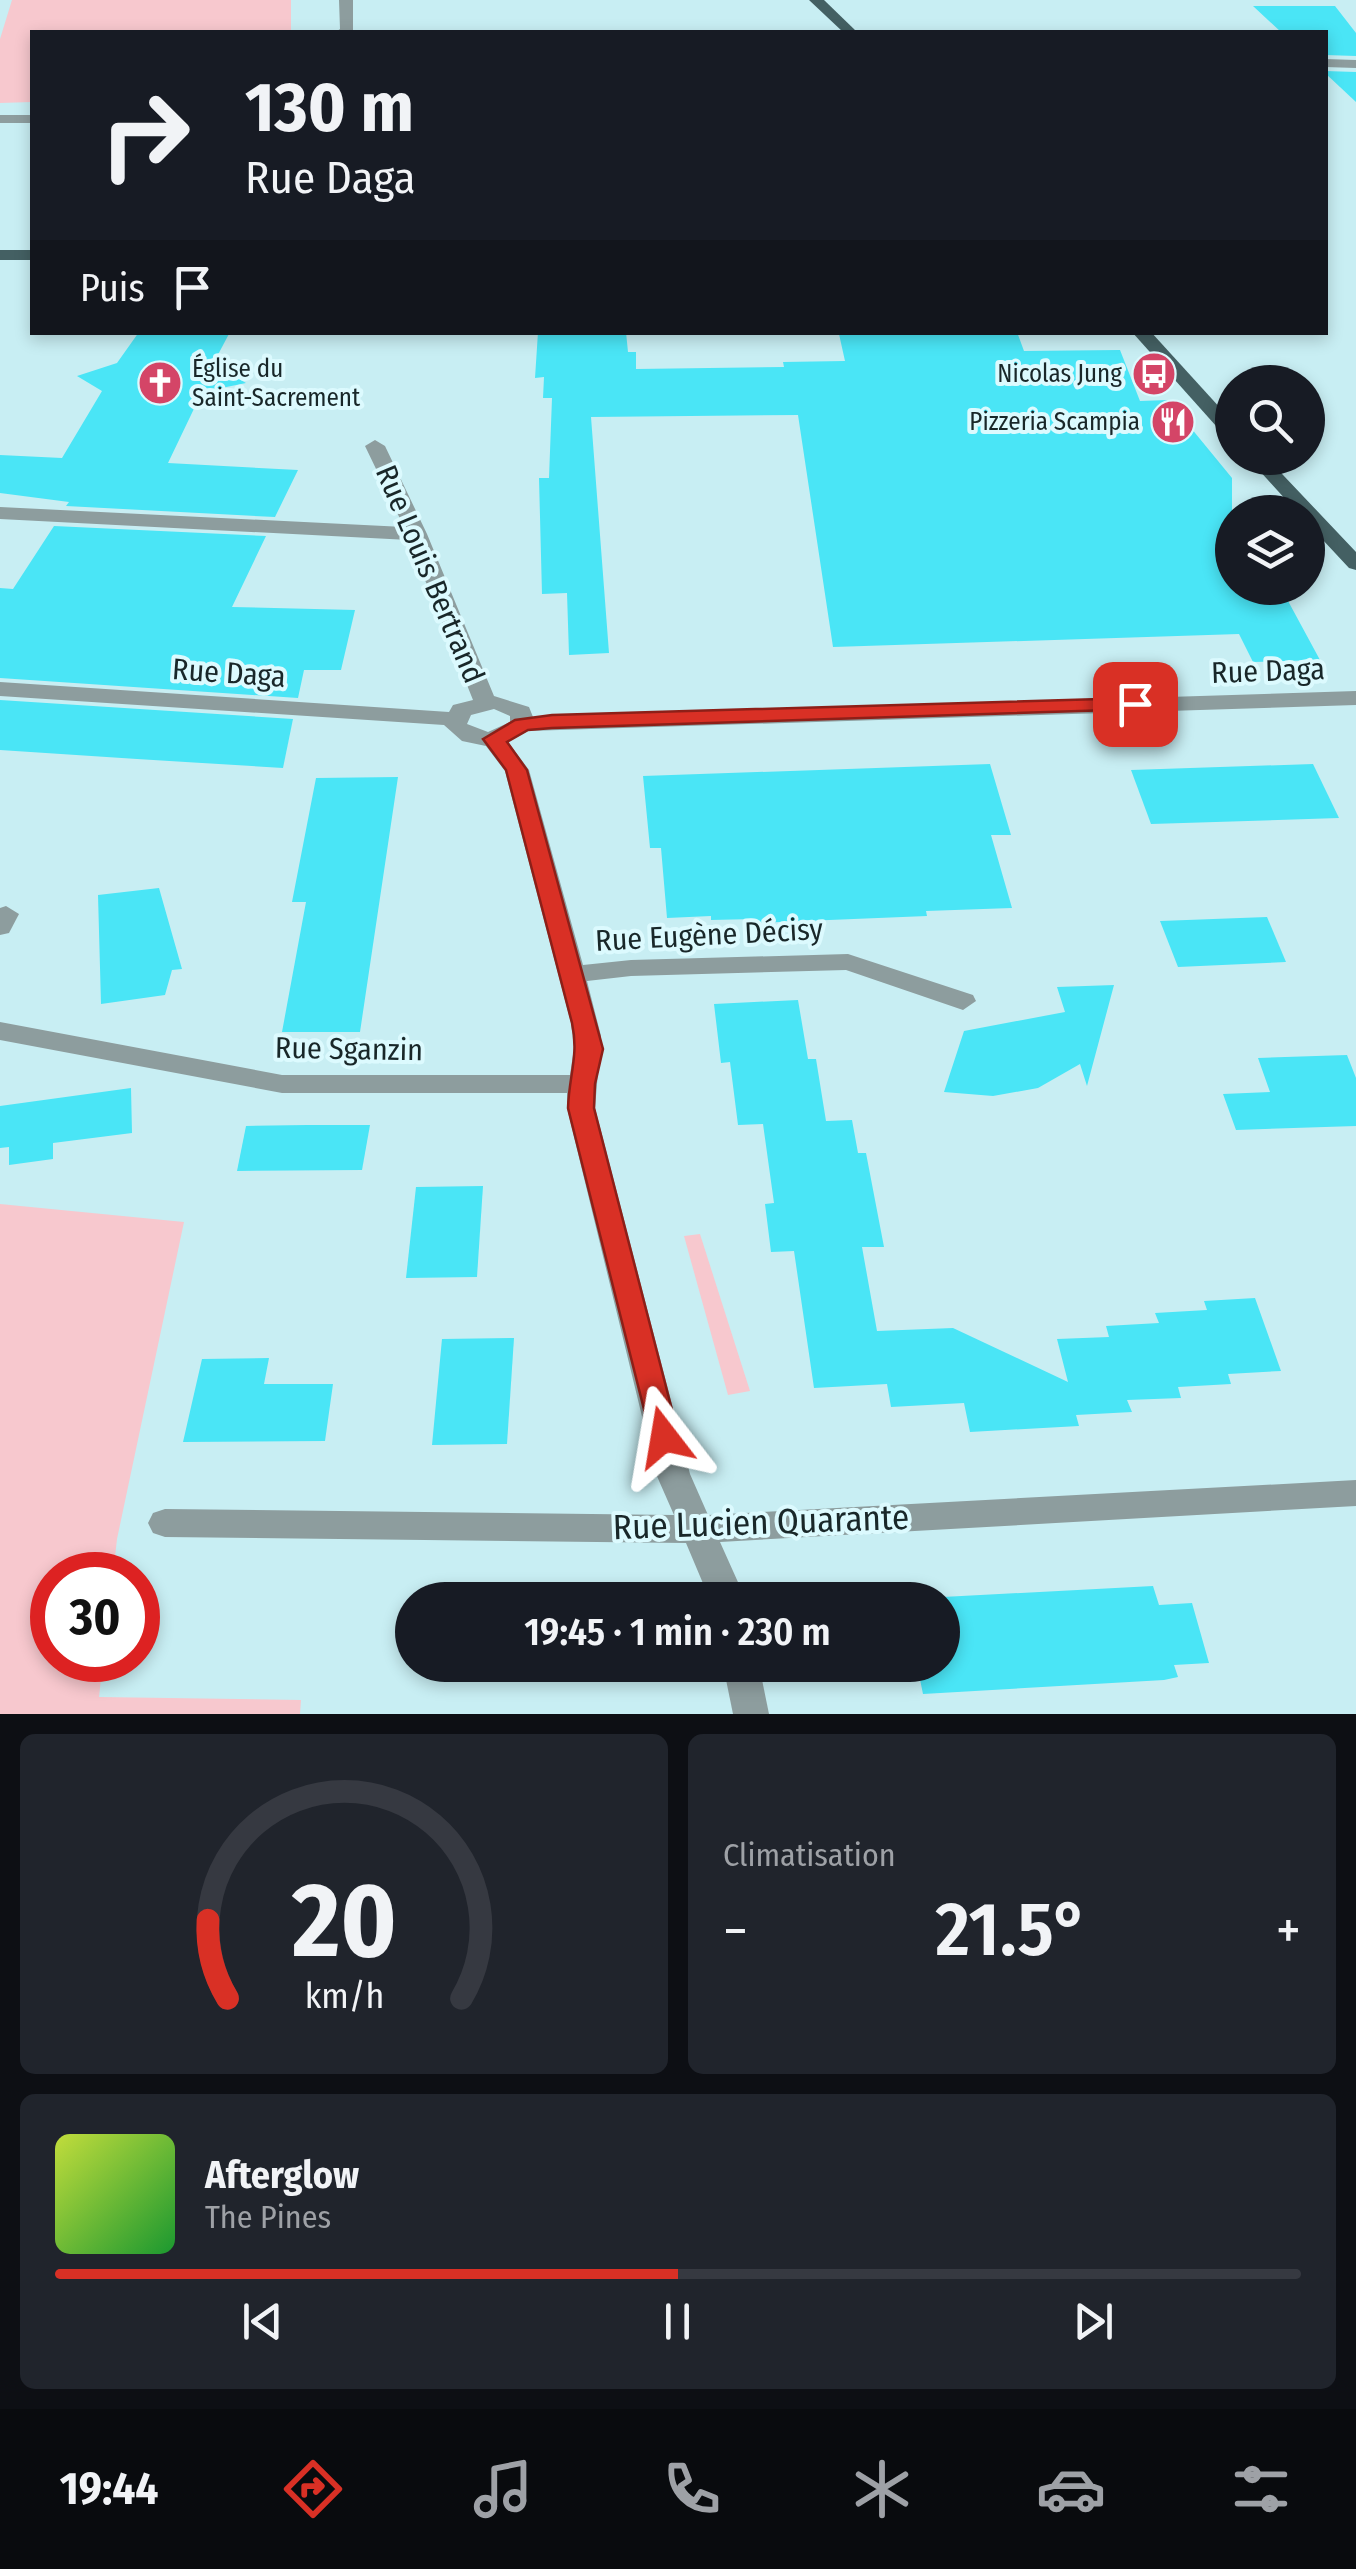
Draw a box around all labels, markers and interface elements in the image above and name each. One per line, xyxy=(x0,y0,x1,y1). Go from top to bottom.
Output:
text: 130 m xyxy=(245,66,414,150)
icon: right xyxy=(80,70,210,200)
text: Rue Daga xyxy=(245,151,416,205)
icon: arrive xyxy=(165,260,220,315)
text: Puis xyxy=(80,265,145,311)
bus stop icon: Nicolas Jung xyxy=(1131,351,1177,397)
place label: Église du Saint-Sacrement xyxy=(192,353,361,413)
place label: Nicolas Jung xyxy=(997,359,1122,389)
church icon: Église du Saint-Sacrement xyxy=(137,360,183,406)
map controls xyxy=(1215,365,1325,605)
button: search xyxy=(1215,365,1325,475)
restaurant icon: Pizzeria Scampia xyxy=(1150,399,1196,445)
place label: Pizzeria Scampia xyxy=(969,407,1140,437)
street label: Rue Louis Bertrand xyxy=(368,460,492,688)
button: layers xyxy=(1215,495,1325,605)
street label: Rue Daga xyxy=(171,651,287,695)
street label: Rue Daga xyxy=(1211,651,1325,691)
pin xyxy=(1093,662,1178,747)
icon: arrive xyxy=(1108,677,1163,732)
street label: Rue Eugène Décisy xyxy=(594,911,824,959)
street label: Rue Sganzin xyxy=(275,1030,423,1068)
position arrow xyxy=(612,1385,716,1489)
street label: Rue Lucien Quarante xyxy=(612,1496,910,1548)
speed limit sign: 30 xyxy=(30,1552,160,1682)
text: 19:45 · 1 min · 230 m xyxy=(524,1609,831,1655)
text: Climatisation xyxy=(723,1836,896,1874)
text: 20 xyxy=(291,1859,396,1984)
text: 21.5° xyxy=(936,1885,1088,1975)
text: − xyxy=(723,1898,748,1964)
text: + xyxy=(1276,1898,1301,1964)
text: km/h xyxy=(304,1975,384,2017)
text: Afterglow xyxy=(205,2152,359,2198)
text: The Pines xyxy=(205,2198,331,2236)
icon: previous xyxy=(235,2294,290,2349)
icon: pause xyxy=(650,2294,705,2349)
icon: next xyxy=(1066,2294,1121,2349)
icon: directions xyxy=(278,2454,348,2524)
icon: music xyxy=(468,2454,538,2524)
icon: phone xyxy=(657,2454,727,2524)
icon: climate xyxy=(847,2454,917,2524)
icon: car xyxy=(1036,2454,1106,2524)
icon: filters xyxy=(1226,2454,1296,2524)
text: 19:44 xyxy=(60,2462,158,2516)

